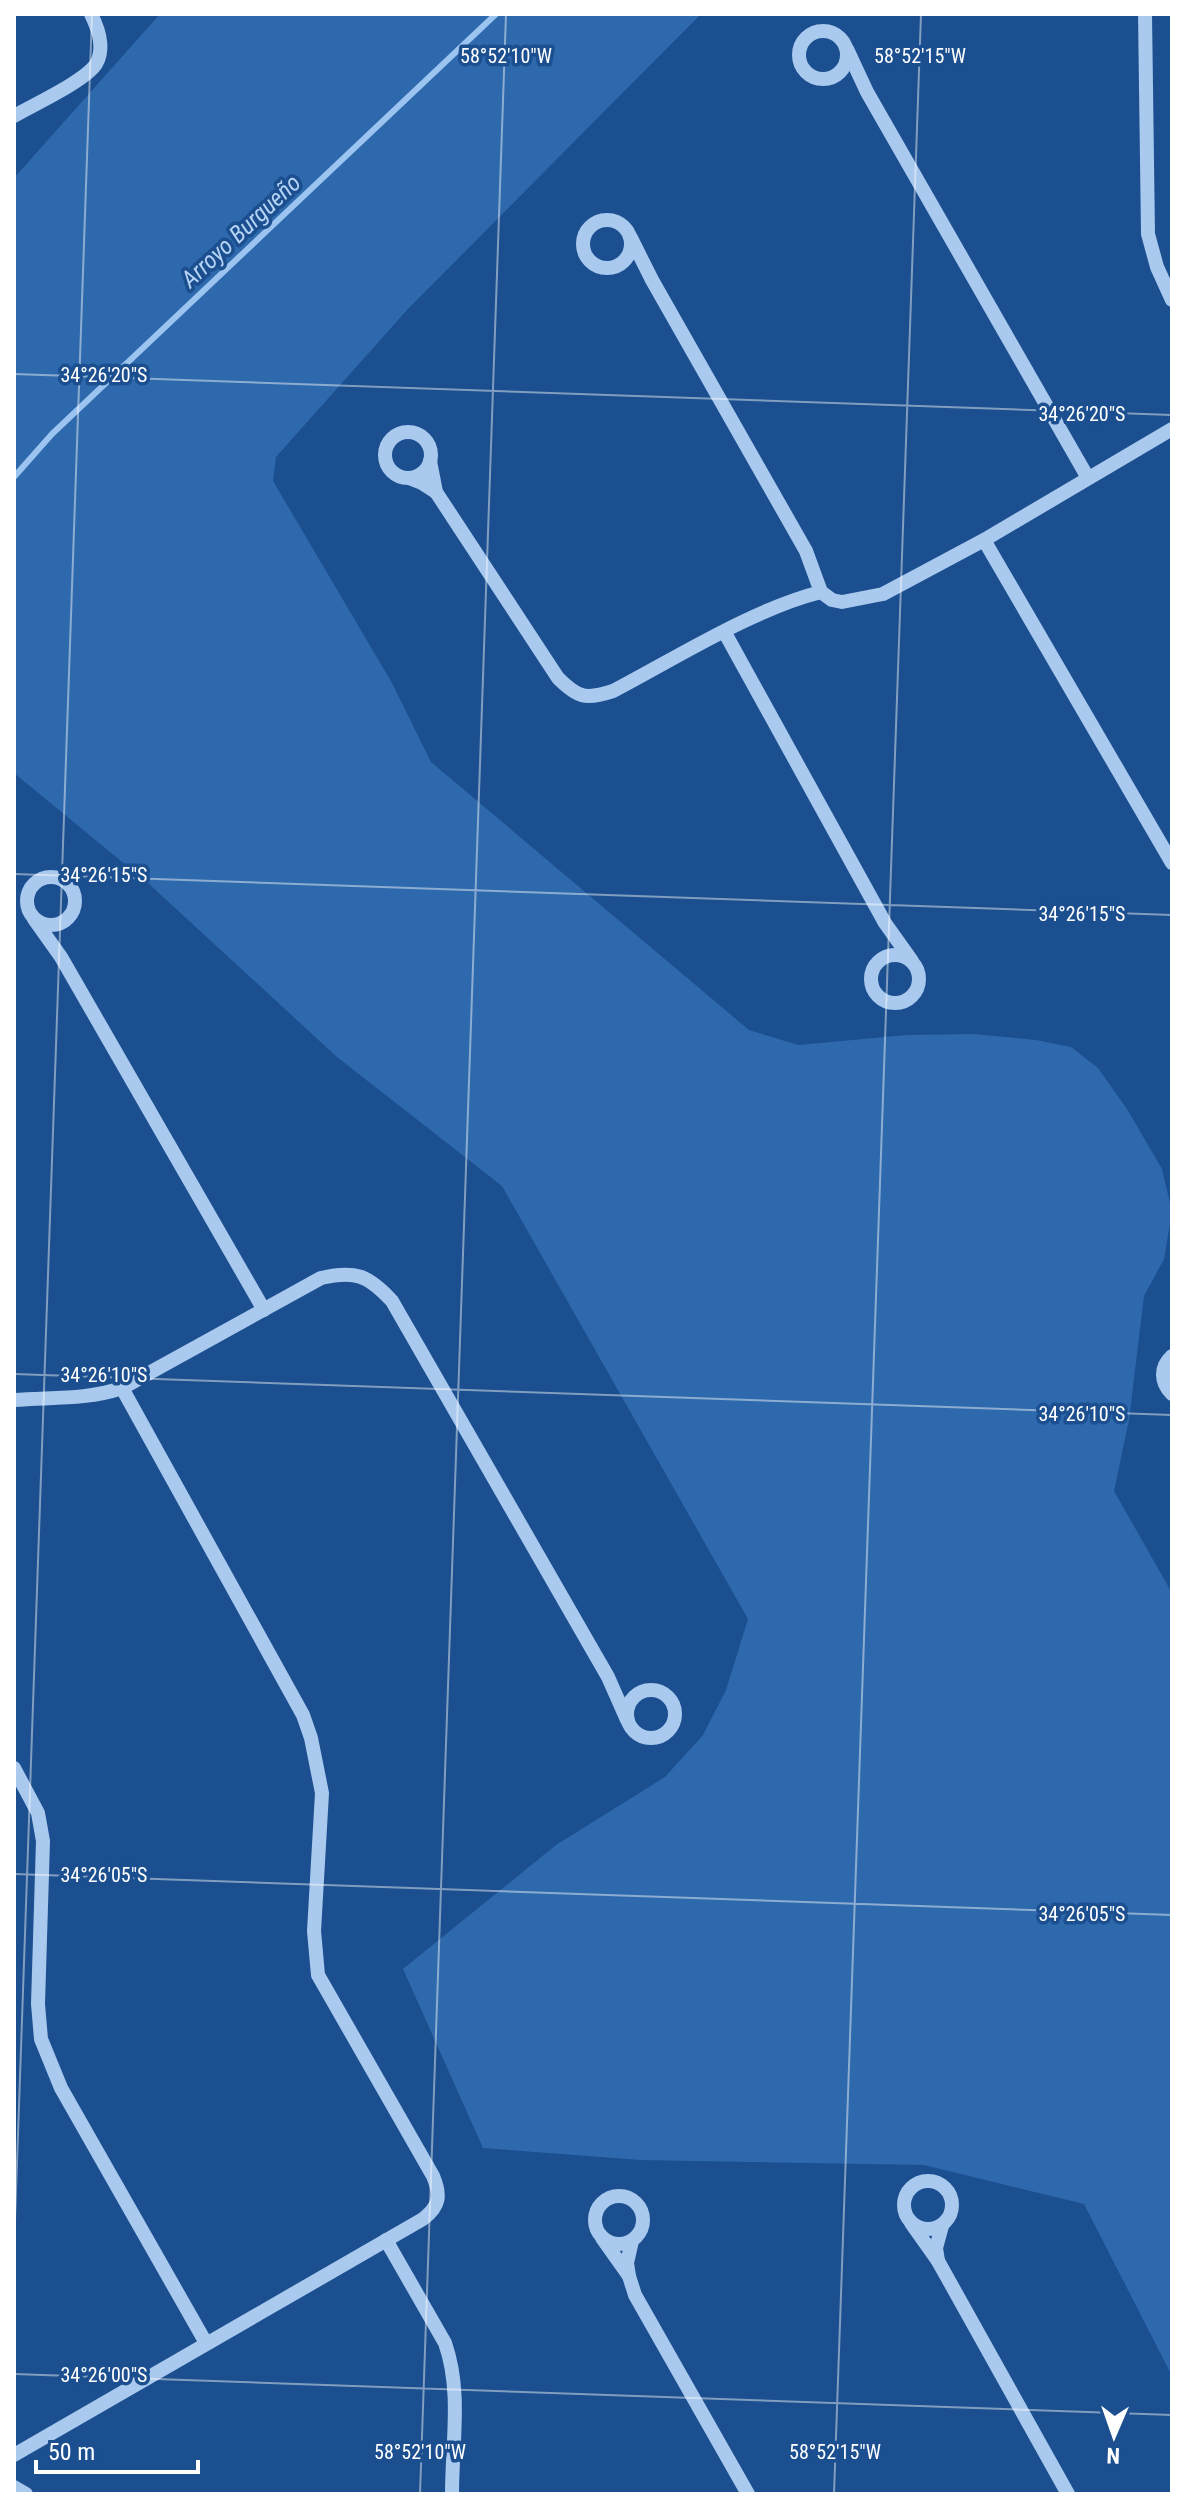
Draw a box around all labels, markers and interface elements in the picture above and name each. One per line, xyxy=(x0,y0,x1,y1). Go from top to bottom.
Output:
text: 58°52'10"W xyxy=(460,44,552,68)
text: 58°52'15"W xyxy=(874,44,966,68)
water label: Arroyo Burgueño xyxy=(175,169,306,294)
text: 34°26'20"S xyxy=(61,363,147,387)
text: 34°26'20"S xyxy=(1039,402,1125,426)
text: 34°26'15"S xyxy=(61,863,147,887)
text: 34°26'15"S xyxy=(1039,902,1125,926)
text: 34°26'10"S xyxy=(61,1363,147,1387)
text: 34°26'10"S xyxy=(1039,1402,1125,1426)
text: 34°26'05"S xyxy=(61,1863,147,1887)
text: 34°26'05"S xyxy=(1039,1902,1125,1926)
text: 34°26'00"S xyxy=(61,2363,147,2387)
north arrow xyxy=(1074,2396,1154,2476)
scale bar xyxy=(36,2424,198,2474)
text: 50 m xyxy=(48,2438,95,2466)
text: 58°52'10"W xyxy=(374,2440,466,2464)
text: 58°52'15"W xyxy=(789,2440,881,2464)
text: N xyxy=(1106,2443,1120,2468)

